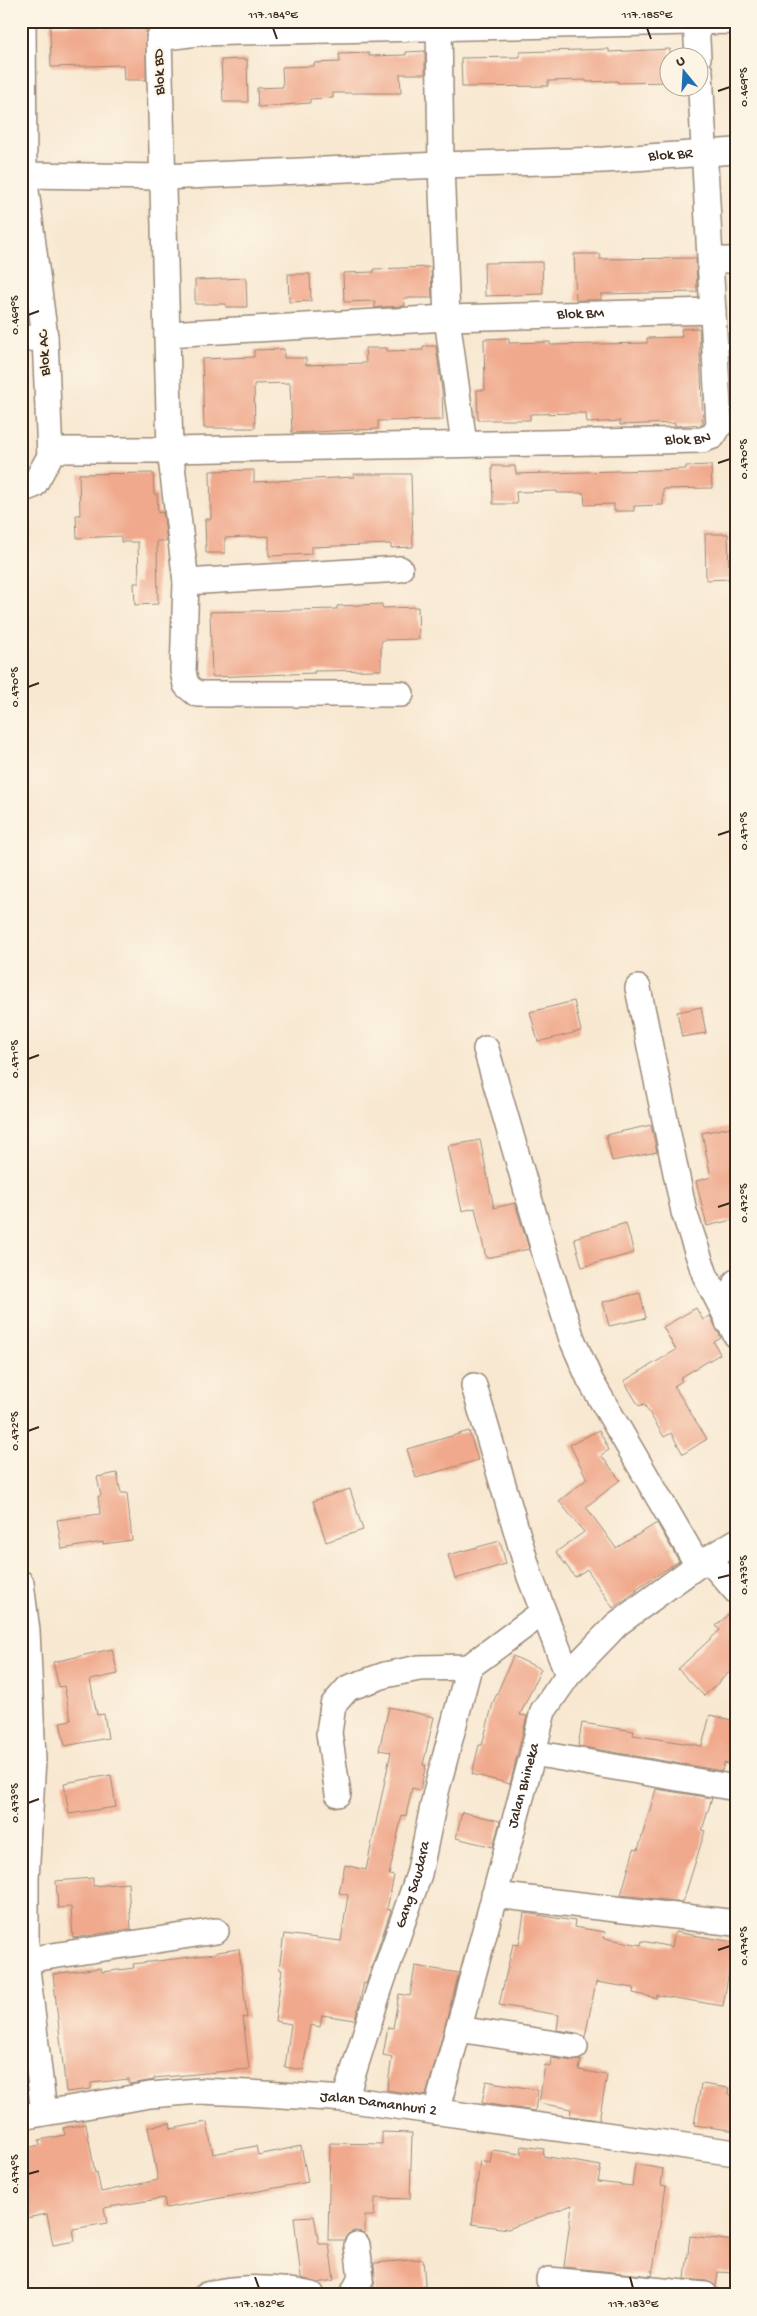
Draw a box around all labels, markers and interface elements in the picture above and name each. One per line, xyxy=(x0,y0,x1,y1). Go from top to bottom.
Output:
text: 117.184°E xyxy=(247,9,298,23)
text: 117.185°E xyxy=(621,9,673,23)
street label: Blok BD xyxy=(150,48,170,97)
north arrow xyxy=(660,48,710,98)
text: U xyxy=(674,53,687,71)
text: 0.469°S xyxy=(738,67,752,107)
street label: Blok BR xyxy=(647,145,694,166)
text: 0.469°S xyxy=(9,295,23,335)
street label: Blok BM xyxy=(556,305,605,324)
street label: Blok AC xyxy=(35,329,55,377)
street label: Blok BN xyxy=(663,428,714,450)
text: 0.470°S xyxy=(738,438,752,479)
text: 0.470°S xyxy=(9,666,23,707)
text: 0.471°S xyxy=(738,811,752,850)
text: 0.471°S xyxy=(9,1039,23,1078)
text: 0.472°S xyxy=(738,1183,752,1223)
text: 0.472°S xyxy=(9,1411,23,1451)
text: 0.473°S xyxy=(738,1555,752,1595)
street label: Jalan Bhineka xyxy=(504,1741,544,1830)
text: 0.473°S xyxy=(9,1783,23,1823)
street label: Gang Saudara xyxy=(392,1839,435,1931)
text: 0.474°S xyxy=(738,1926,752,1966)
street label: Jalan Damanhuri 2 xyxy=(320,2088,438,2121)
text: 0.474°S xyxy=(9,2154,23,2194)
text: 117.182°E xyxy=(233,2298,284,2312)
text: 117.183°E xyxy=(607,2298,659,2312)

